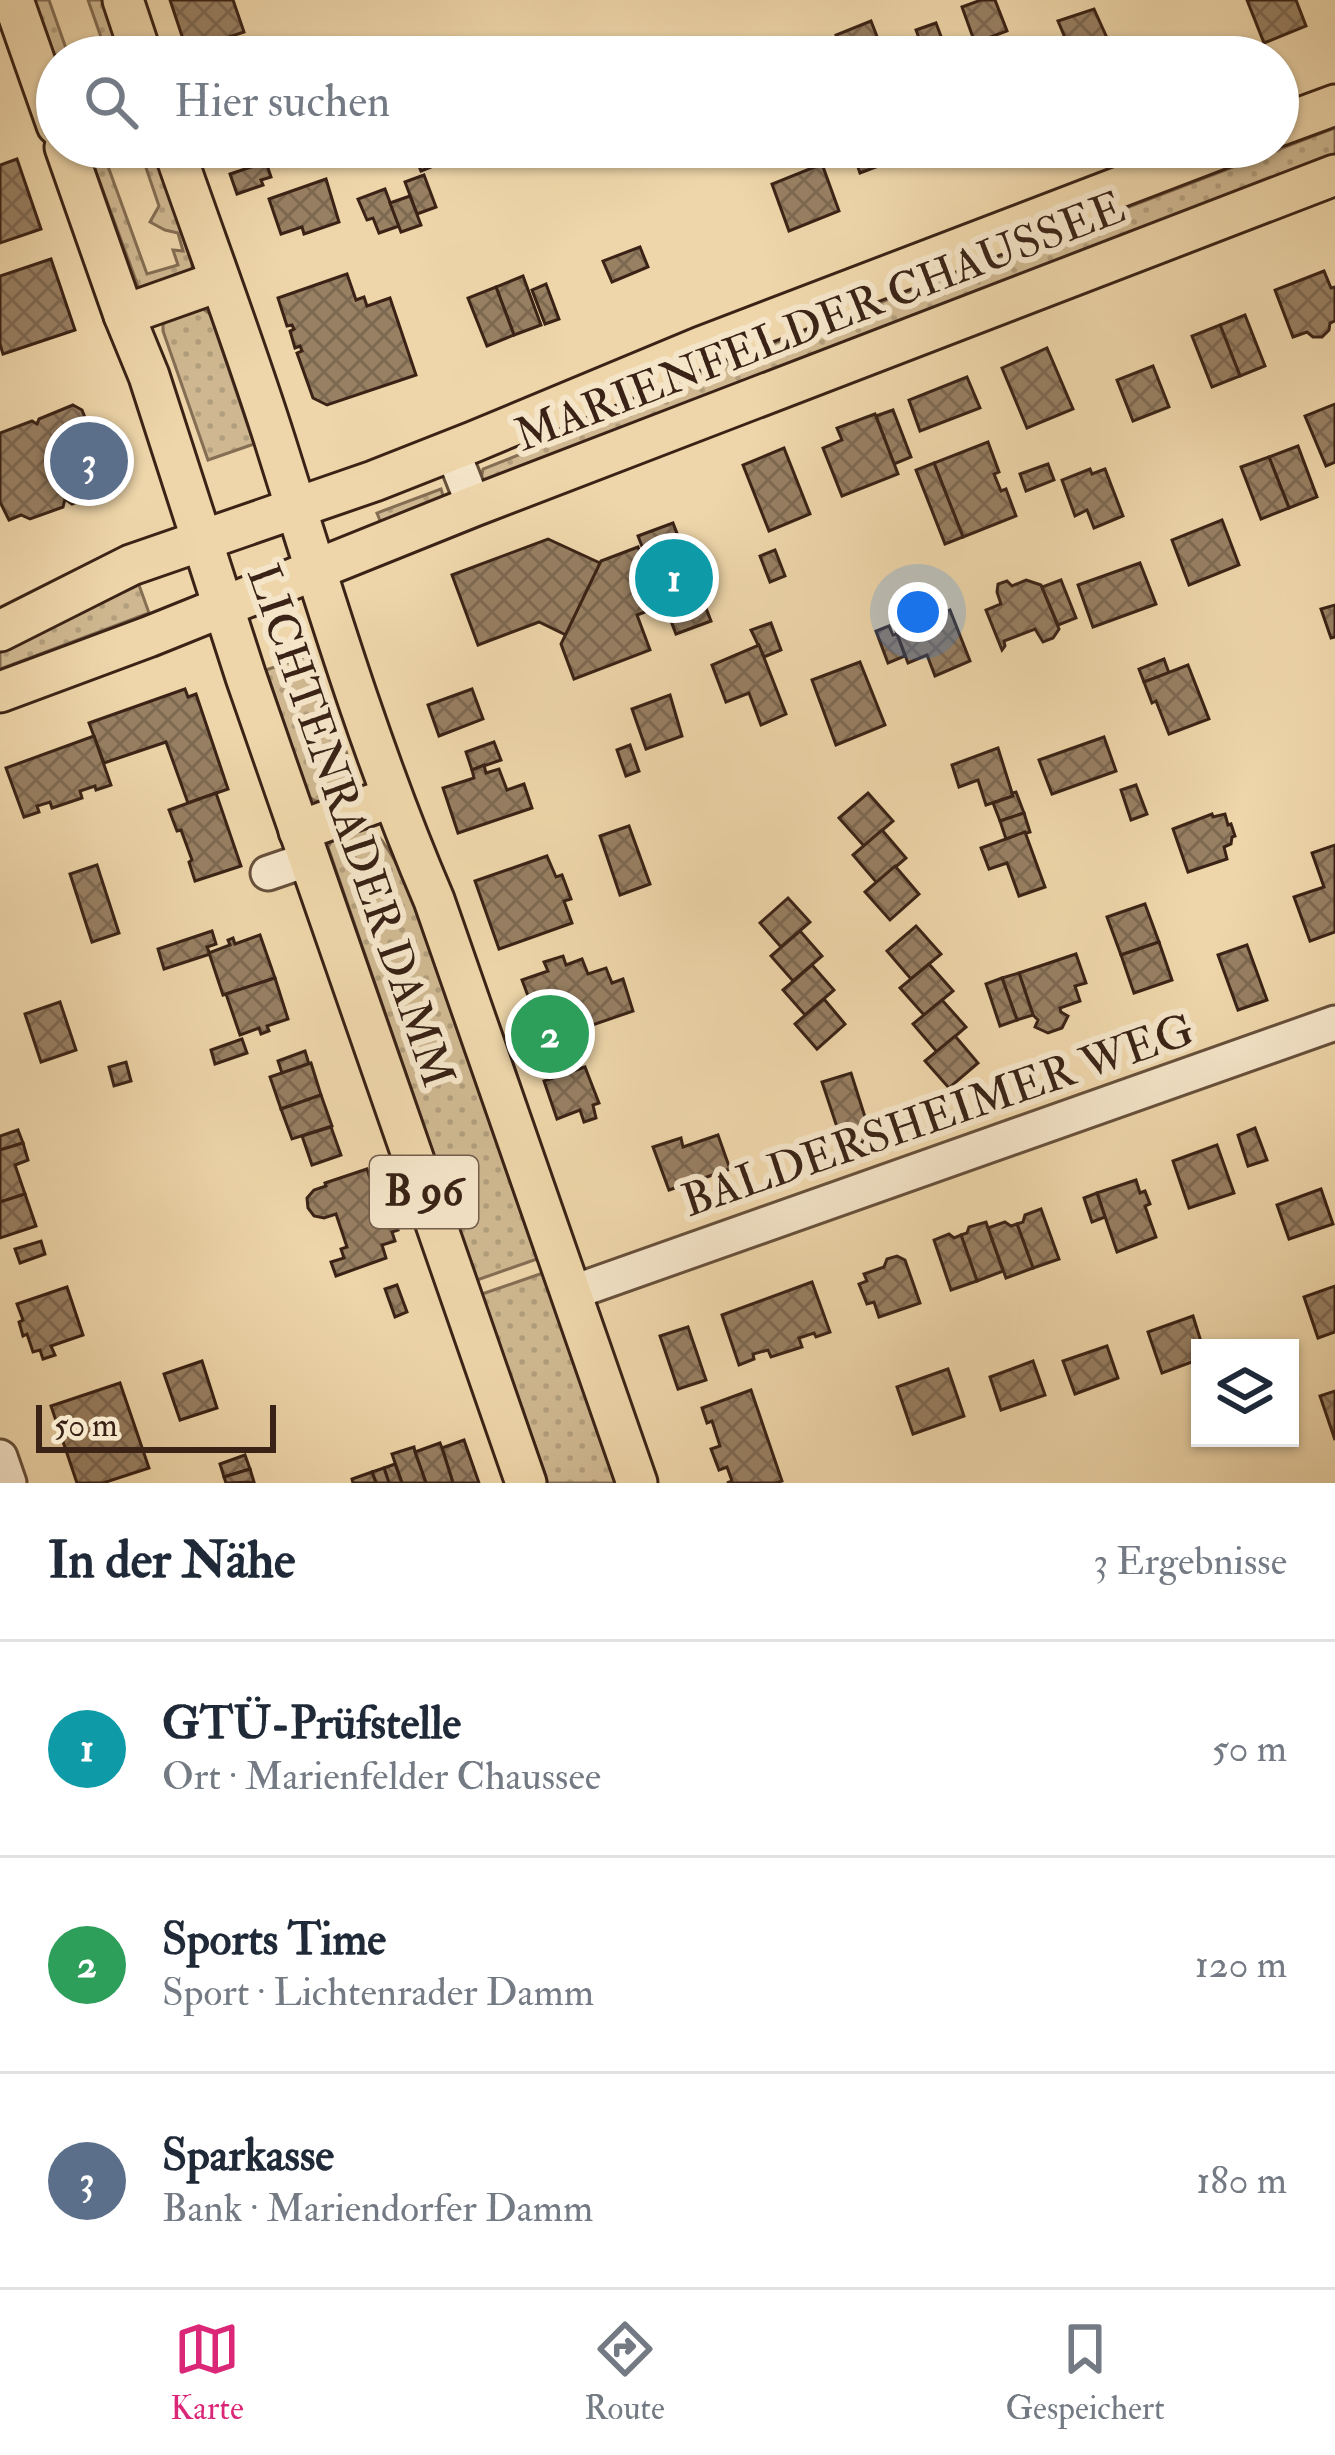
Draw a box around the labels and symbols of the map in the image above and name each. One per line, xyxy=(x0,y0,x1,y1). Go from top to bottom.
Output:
street label: MARIENFELDER CHAUSSEE xyxy=(507,180,1133,464)
pin: 3 xyxy=(50,416,128,506)
pin: 1 xyxy=(635,533,713,623)
street label: LICHTENRADER DAMM xyxy=(234,557,466,1095)
your location xyxy=(888,582,948,642)
pin: 2 xyxy=(511,989,589,1079)
street label: BALDERSHEIMER WEG xyxy=(675,1002,1201,1230)
road number: B 96 xyxy=(370,1156,478,1228)
scale bar xyxy=(36,1399,276,1452)

